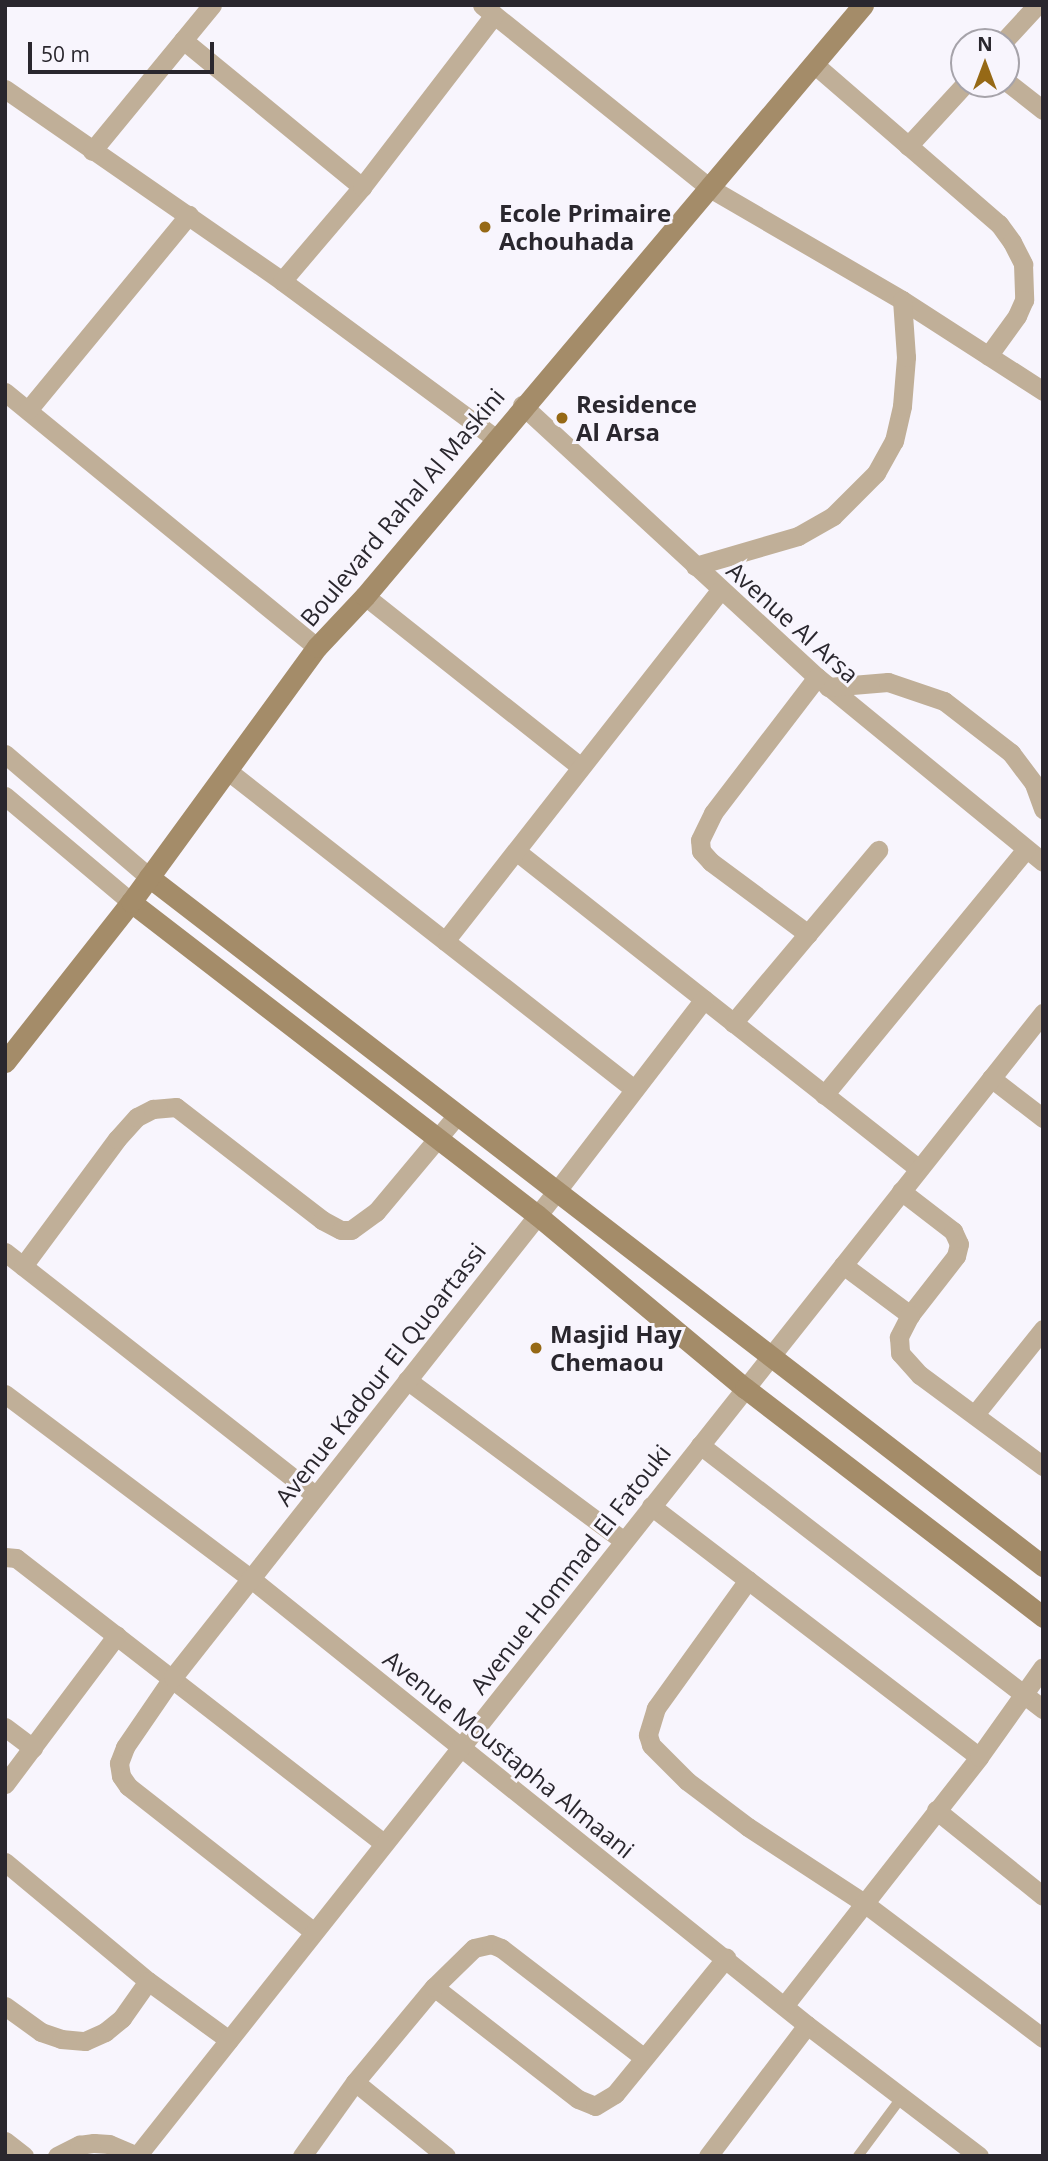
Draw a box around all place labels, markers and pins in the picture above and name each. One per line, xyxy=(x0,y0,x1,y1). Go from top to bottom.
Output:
place label: Ecole Primaire Achouhada xyxy=(499,199,671,255)
marker: Ecole Primaire Achouhada xyxy=(477,219,493,235)
place label: Residence Al Arsa xyxy=(576,390,697,446)
marker: Residence Al Arsa xyxy=(554,410,570,426)
place label: Masjid Hay Chemaou xyxy=(550,1320,682,1376)
marker: Masjid Hay Chemaou xyxy=(528,1340,544,1356)

